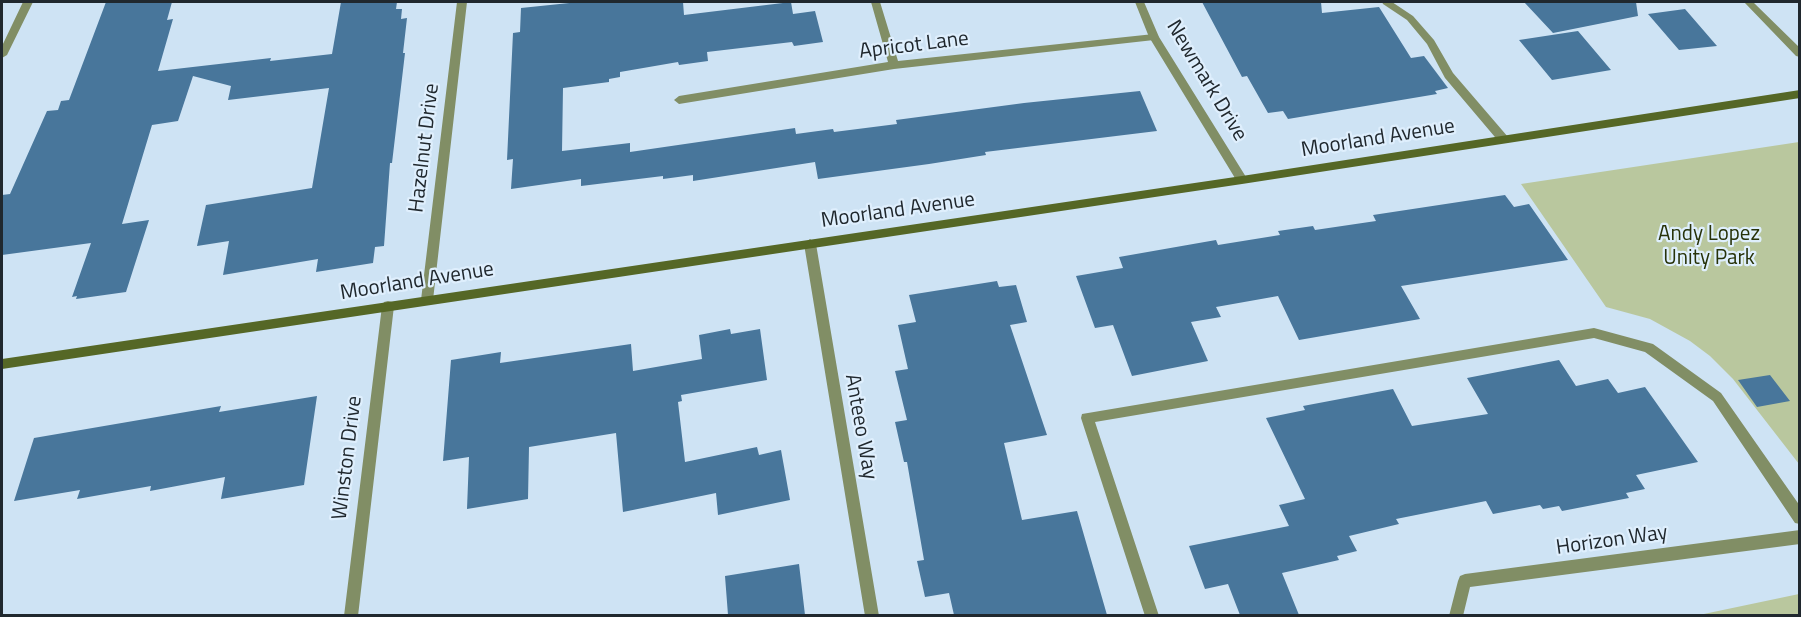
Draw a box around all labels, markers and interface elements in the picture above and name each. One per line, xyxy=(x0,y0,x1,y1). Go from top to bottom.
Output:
street label: Newmark Drive xyxy=(1160,16,1252,146)
street label: Apricot Lane xyxy=(858,27,970,65)
street label: Hazelnut Drive xyxy=(405,82,445,214)
street label: Moorland Avenue xyxy=(1299,114,1457,164)
street label: Moorland Avenue xyxy=(819,188,977,234)
park label: Andy Lopez Unity Park xyxy=(1658,222,1760,272)
street label: Moorland Avenue xyxy=(338,257,496,307)
street label: Anteeo Way xyxy=(838,372,882,482)
street label: Winston Drive xyxy=(328,395,368,521)
street label: Horizon Way xyxy=(1555,521,1669,561)

